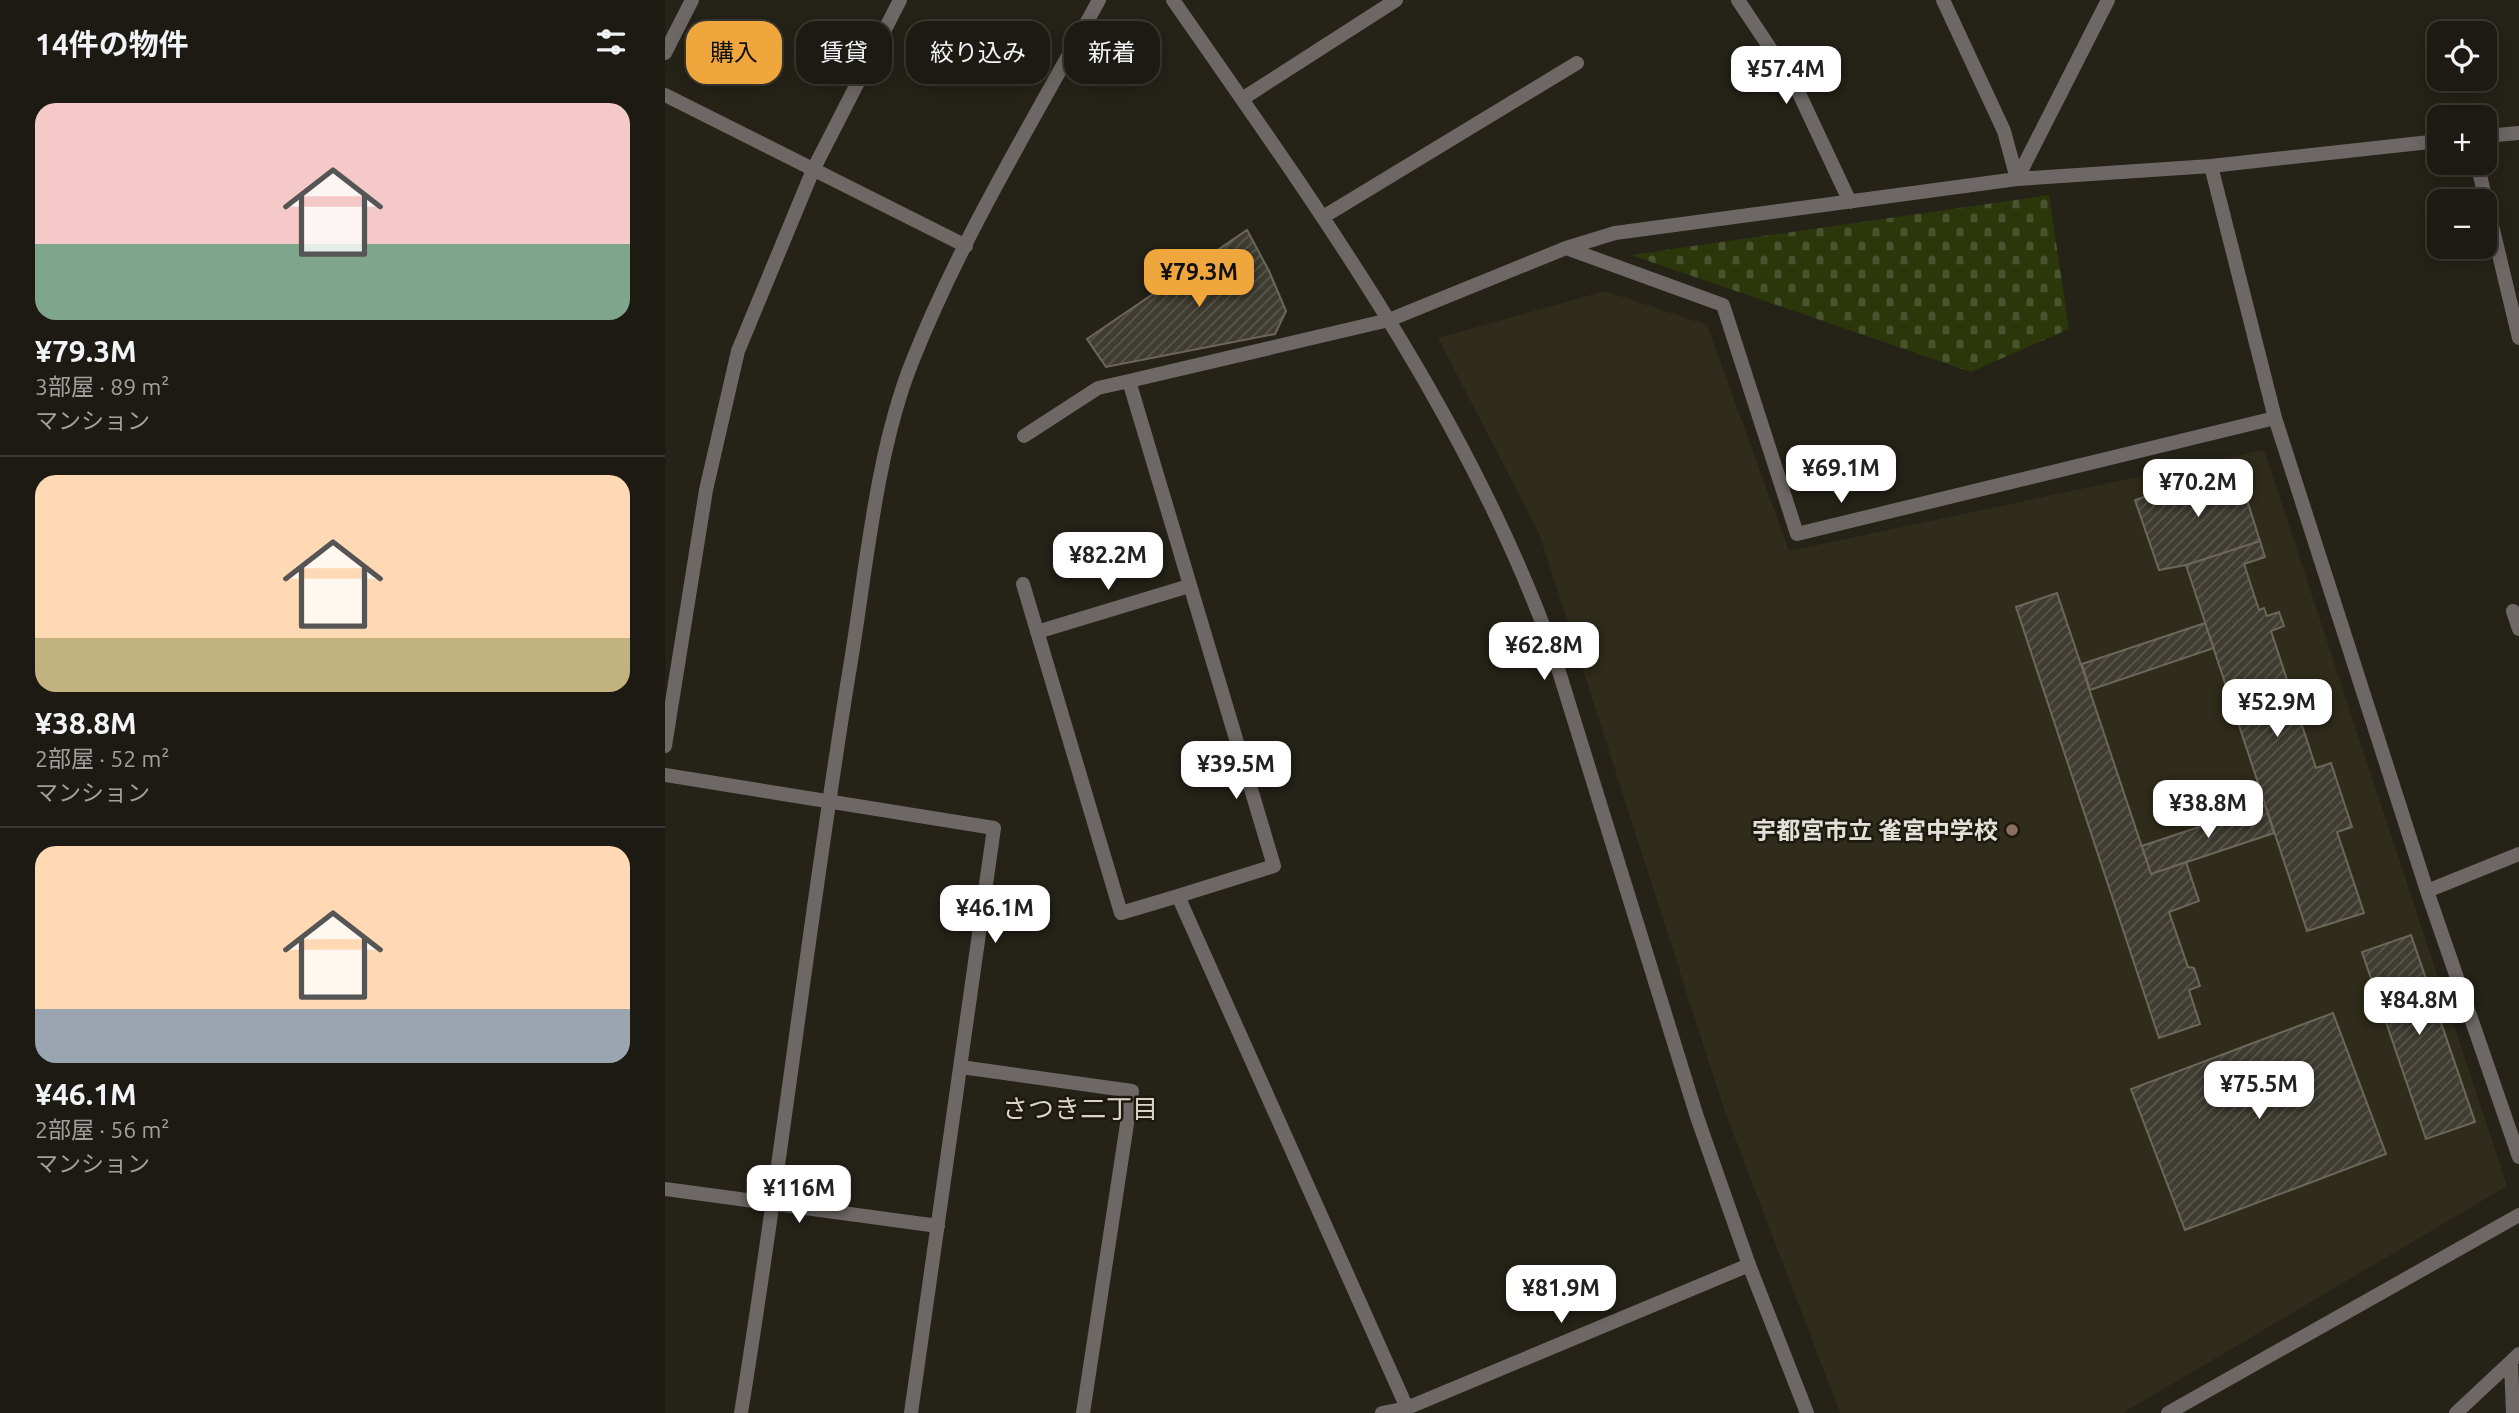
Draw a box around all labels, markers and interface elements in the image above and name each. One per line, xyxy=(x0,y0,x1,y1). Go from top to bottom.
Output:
chip: 購入 xyxy=(686,21,782,84)
chip: 賃貸 xyxy=(796,21,892,84)
chip: 絞り込み xyxy=(906,21,1050,84)
chip: 新着 xyxy=(1064,21,1160,84)
map controls xyxy=(2427,21,2497,259)
button: locate xyxy=(2427,21,2497,91)
icon: filters xyxy=(592,23,630,61)
text: 14件の物件 xyxy=(35,27,189,61)
pin: ¥57.4M xyxy=(1729,46,1843,106)
text: ¥57.4M xyxy=(1747,56,1825,81)
button: + xyxy=(2427,105,2497,175)
icon: home xyxy=(270,149,396,275)
button: − xyxy=(2427,189,2497,259)
pin: ¥79.3M xyxy=(1142,250,1256,309)
text: ¥79.3M xyxy=(1160,259,1238,284)
text: ¥79.3M xyxy=(35,334,137,368)
text: 3部屋 · 89 m² xyxy=(35,374,169,399)
text: マンション xyxy=(35,408,150,433)
pin: ¥69.1M xyxy=(1784,446,1898,505)
text: ¥69.1M xyxy=(1802,455,1880,480)
pin: ¥70.2M xyxy=(2141,460,2255,519)
text: ¥70.2M xyxy=(2159,469,2237,494)
icon: home xyxy=(270,521,396,647)
pin: ¥82.2M xyxy=(1051,532,1165,592)
text: ¥82.2M xyxy=(1069,542,1147,567)
pin: ¥62.8M xyxy=(1487,622,1601,682)
text: ¥62.8M xyxy=(1505,632,1583,657)
pin: ¥52.9M xyxy=(2220,680,2334,739)
text: ¥52.9M xyxy=(2238,689,2316,714)
text: ¥38.8M xyxy=(35,706,137,740)
pin: ¥39.5M xyxy=(1179,742,1293,801)
text: 2部屋 · 52 m² xyxy=(35,746,169,771)
text: ¥39.5M xyxy=(1197,751,1275,776)
text: マンション xyxy=(35,780,150,805)
pin: ¥38.8M xyxy=(2151,780,2265,840)
text: ¥38.8M xyxy=(2169,790,2247,815)
place label: 宇都宮市立 雀宮中学校 xyxy=(1752,817,1998,844)
marker: 宇都宮市立 雀宮中学校 xyxy=(2004,822,2020,838)
pin: ¥46.1M xyxy=(938,886,1052,945)
icon: home xyxy=(270,892,396,1018)
text: ¥46.1M xyxy=(956,895,1034,920)
pin: ¥84.8M xyxy=(2362,978,2476,1037)
text: ¥84.8M xyxy=(2380,987,2458,1012)
pin: ¥75.5M xyxy=(2202,1062,2316,1121)
text: ¥75.5M xyxy=(2220,1071,2298,1096)
text: ¥46.1M xyxy=(35,1077,137,1111)
district label: さつき二丁目 xyxy=(1002,1094,1158,1123)
text: 2部屋 · 56 m² xyxy=(35,1117,169,1142)
text: マンション xyxy=(35,1151,150,1176)
pin: ¥116M xyxy=(750,1166,848,1225)
text: ¥116M xyxy=(763,1175,835,1200)
pin: ¥81.9M xyxy=(1504,1266,1618,1325)
text: ¥81.9M xyxy=(1522,1275,1600,1300)

